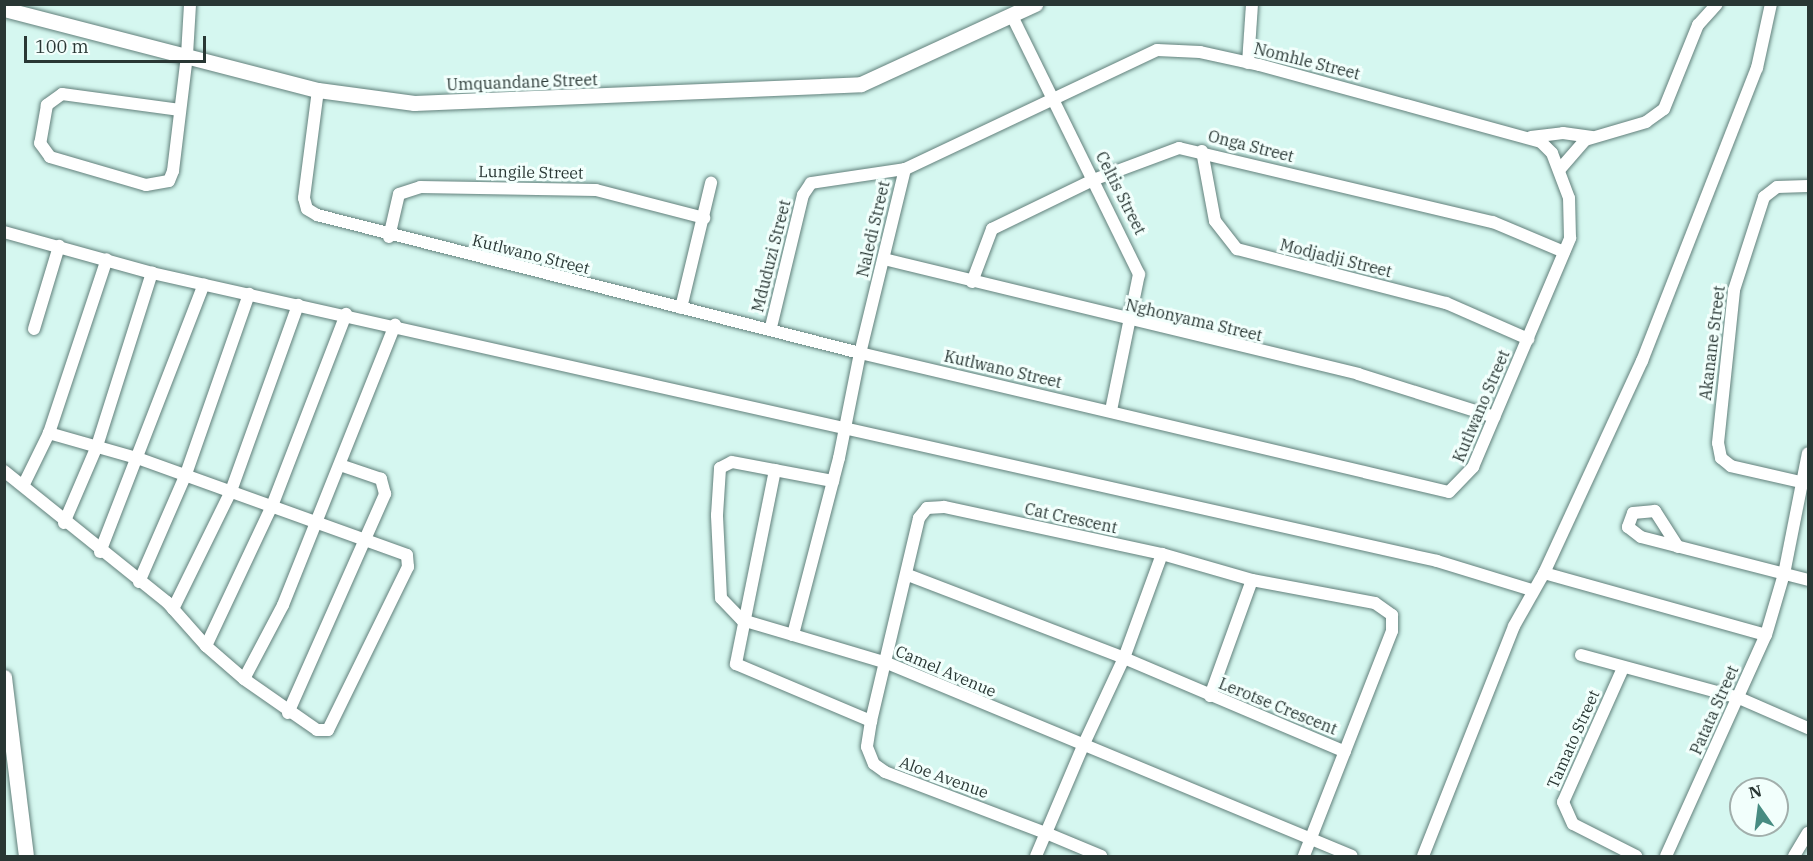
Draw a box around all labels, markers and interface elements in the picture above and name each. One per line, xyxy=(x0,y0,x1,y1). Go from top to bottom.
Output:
scale bar xyxy=(27,24,208,62)
text: 100 m xyxy=(35,35,89,58)
street label: Nomhle Street xyxy=(1252,39,1362,83)
street label: Umquandane Street xyxy=(446,70,598,94)
street label: Onga Street xyxy=(1206,126,1296,166)
street label: Celtis Street xyxy=(1092,148,1150,238)
street label: Lungile Street xyxy=(478,161,584,183)
street label: Naledi Street xyxy=(853,179,893,279)
street label: Mduduzi Street xyxy=(748,198,794,314)
street label: Kutlwano Street xyxy=(470,230,592,278)
street label: Modjadji Street xyxy=(1278,235,1394,281)
street label: Akanane Street xyxy=(1695,285,1729,401)
street label: Nghonyama Street xyxy=(1124,295,1264,345)
street label: Kutlwano Street xyxy=(942,346,1064,392)
street label: Kutlwano Street xyxy=(1449,347,1513,465)
street label: Cat Crescent xyxy=(1023,499,1119,537)
street label: Camel Avenue xyxy=(893,641,999,701)
street label: Patata Street xyxy=(1686,662,1742,758)
street label: Lerotse Crescent xyxy=(1216,673,1340,739)
street label: Tamato Street xyxy=(1543,687,1603,791)
street label: Aloe Avenue xyxy=(897,752,991,802)
north arrow xyxy=(1729,777,1789,837)
text: N xyxy=(1747,780,1764,803)

